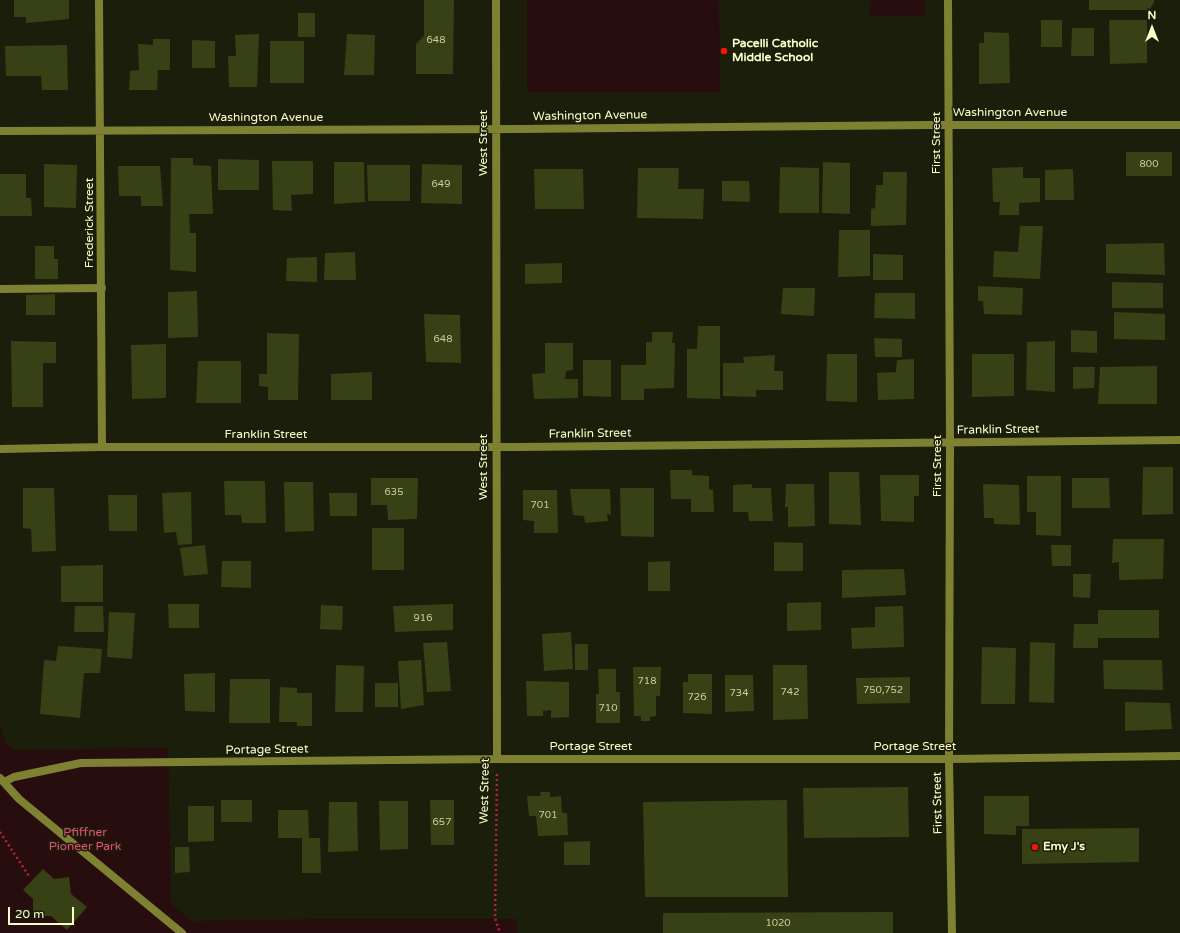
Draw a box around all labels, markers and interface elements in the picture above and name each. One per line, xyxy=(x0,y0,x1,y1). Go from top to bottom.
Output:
north arrow xyxy=(1132,8,1172,48)
text: N xyxy=(1148,9,1156,22)
house number: 648 xyxy=(427,34,445,46)
place label: Pacelli Catholic Middle School xyxy=(732,37,818,65)
marker: Pacelli Catholic Middle School xyxy=(719,46,729,56)
street label: Washington Avenue xyxy=(953,106,1067,120)
street label: Washington Avenue xyxy=(533,108,647,124)
street label: West Street xyxy=(477,110,491,176)
street label: Washington Avenue xyxy=(209,111,323,125)
street label: First Street xyxy=(930,112,944,174)
house number: 800 xyxy=(1140,158,1158,170)
street label: Frederick Street xyxy=(83,178,97,268)
house number: 649 xyxy=(432,178,450,190)
house number: 648 xyxy=(434,333,452,345)
street label: Franklin Street xyxy=(956,422,1040,438)
street label: Franklin Street xyxy=(548,426,632,442)
street label: Franklin Street xyxy=(225,428,307,442)
street label: West Street xyxy=(477,434,491,500)
street label: First Street xyxy=(931,435,945,497)
house number: 635 xyxy=(385,486,403,498)
house number: 701 xyxy=(531,499,549,511)
house number: 916 xyxy=(414,612,432,624)
house number: 718 xyxy=(638,675,656,687)
house number: 750,752 xyxy=(863,684,903,696)
house number: 742 xyxy=(781,686,799,698)
house number: 734 xyxy=(730,687,748,699)
house number: 726 xyxy=(688,691,706,703)
house number: 710 xyxy=(599,702,617,714)
street label: Portage Street xyxy=(550,740,632,754)
street label: Portage Street xyxy=(874,740,956,754)
street label: Portage Street xyxy=(225,742,309,758)
street label: West Street xyxy=(477,758,493,824)
street label: First Street xyxy=(930,772,946,834)
house number: 701 xyxy=(539,809,557,821)
house number: 657 xyxy=(433,816,451,828)
park label: Pfiffner Pioneer Park xyxy=(49,826,121,854)
place label: Emy J's xyxy=(1043,840,1085,854)
marker: Emy J's xyxy=(1030,842,1040,852)
scale bar xyxy=(10,899,76,925)
text: 20 m xyxy=(15,907,44,921)
house number: 1020 xyxy=(765,917,791,929)

